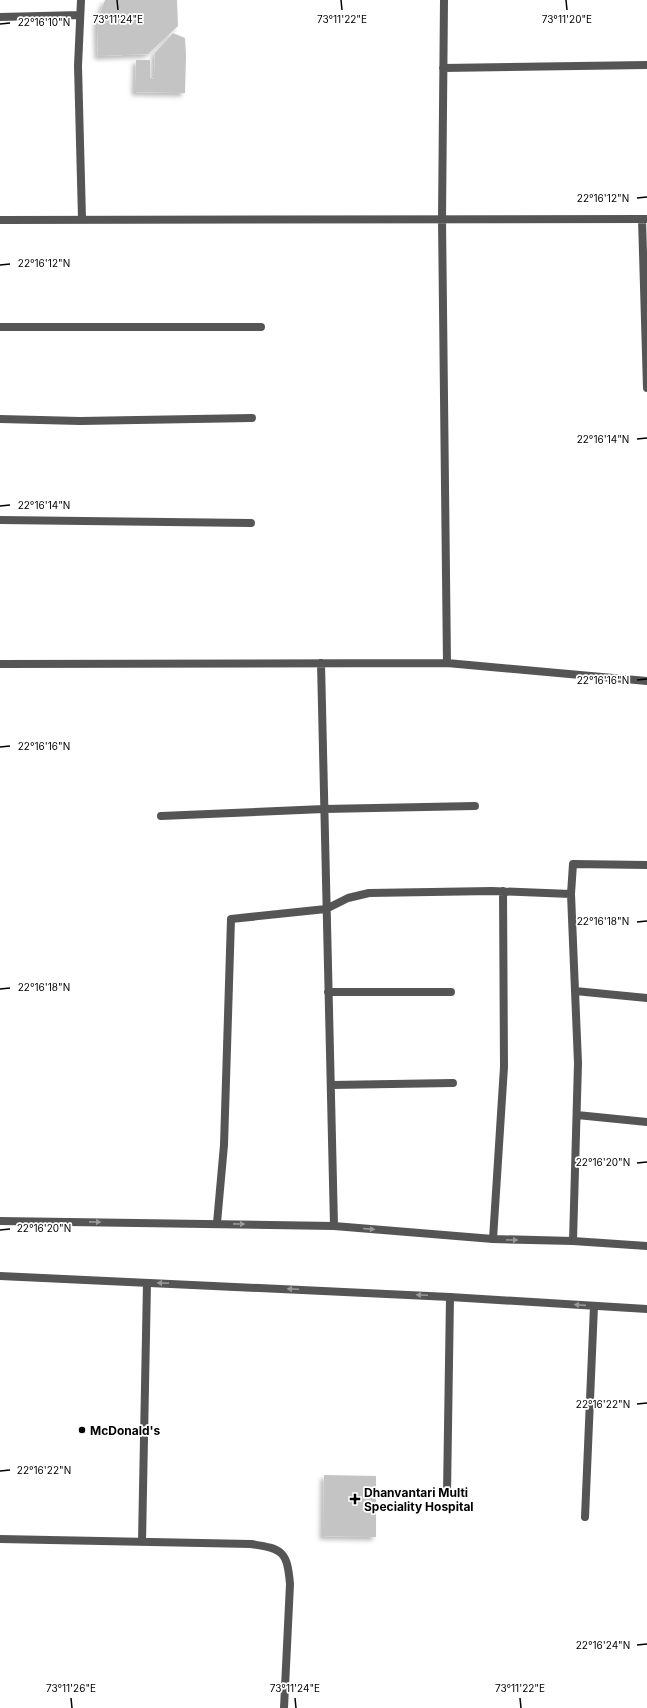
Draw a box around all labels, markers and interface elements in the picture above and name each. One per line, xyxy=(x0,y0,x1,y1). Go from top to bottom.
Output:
text: 73°11'24"E xyxy=(93,13,143,25)
text: 73°11'22"E xyxy=(317,13,367,25)
text: 73°11'20"E xyxy=(542,13,592,25)
text: 22°16'10"N xyxy=(18,16,70,28)
text: 22°16'12"N xyxy=(577,192,629,204)
text: 22°16'12"N xyxy=(18,257,70,269)
text: 22°16'14"N xyxy=(577,433,629,445)
text: 22°16'14"N xyxy=(18,499,70,511)
text: 22°16'16"N xyxy=(577,674,629,686)
text: 22°16'16"N xyxy=(18,740,70,752)
text: 22°16'18"N xyxy=(577,915,629,927)
text: 22°16'18"N xyxy=(18,981,70,993)
text: 22°16'20"N xyxy=(576,1156,630,1168)
one-way arrow xyxy=(89,1219,102,1225)
one-way arrow xyxy=(233,1221,246,1227)
text: 22°16'20"N xyxy=(17,1222,71,1234)
one-way arrow xyxy=(363,1226,375,1233)
one-way arrow xyxy=(506,1236,518,1243)
one-way arrow xyxy=(157,1280,169,1287)
one-way arrow xyxy=(287,1286,299,1293)
one-way arrow xyxy=(416,1292,428,1299)
one-way arrow xyxy=(574,1302,586,1309)
text: 22°16'22"N xyxy=(576,1398,630,1410)
place label: McDonald's xyxy=(90,1423,160,1438)
marker: McDonald's xyxy=(77,1425,87,1435)
text: 22°16'22"N xyxy=(17,1464,71,1476)
place label: Dhanvantari Multi Speciality Hospital xyxy=(364,1485,474,1514)
marker: Dhanvantari Multi Speciality Hospital xyxy=(349,1493,361,1505)
text: 22°16'24"N xyxy=(576,1639,630,1651)
text: 73°11'26"E xyxy=(46,1682,96,1694)
text: 73°11'24"E xyxy=(270,1682,320,1694)
text: 73°11'22"E xyxy=(495,1682,545,1694)

